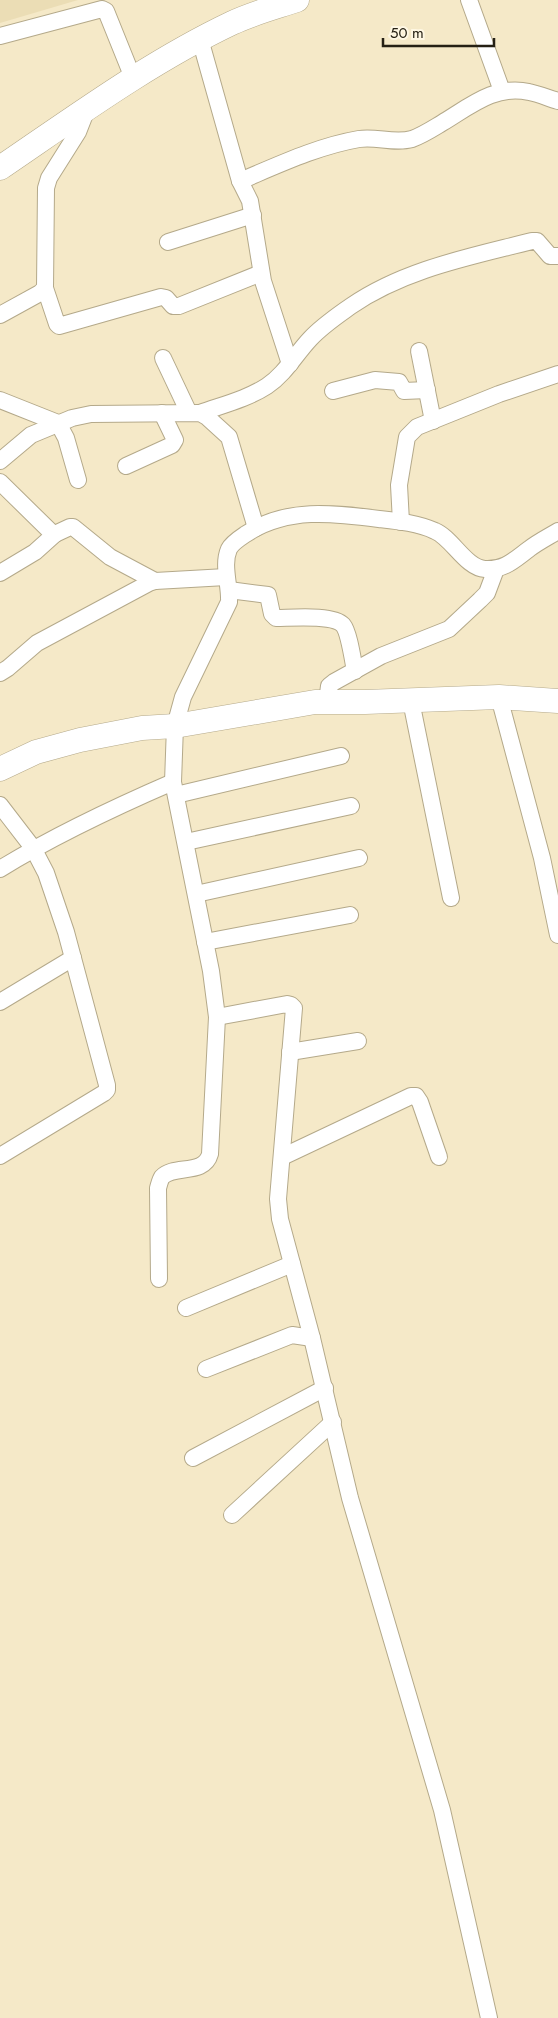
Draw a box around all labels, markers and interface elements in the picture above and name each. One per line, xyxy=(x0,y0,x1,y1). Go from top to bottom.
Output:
scale bar xyxy=(383,15,494,47)
text: 50 m xyxy=(390,22,424,44)

